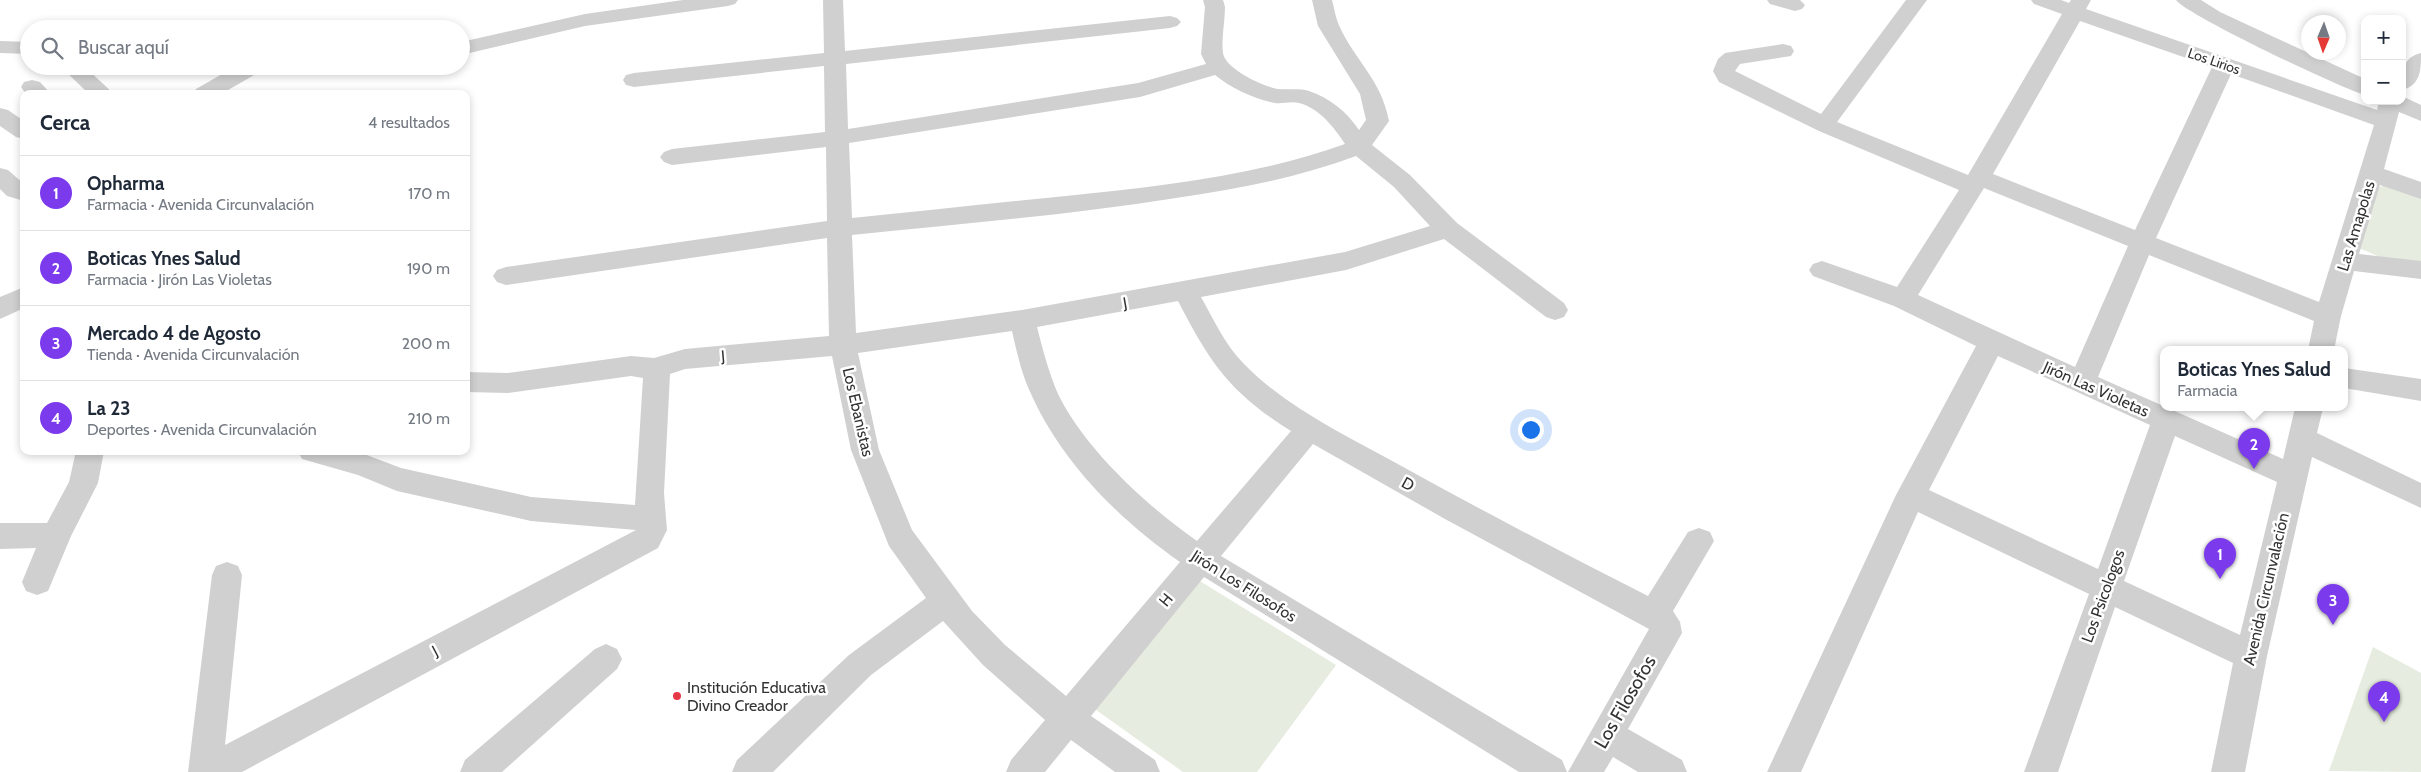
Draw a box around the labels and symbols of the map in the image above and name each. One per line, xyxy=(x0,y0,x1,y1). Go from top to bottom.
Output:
north arrow xyxy=(2301,15,2346,60)
street label: Los Lirios xyxy=(2185,44,2243,78)
street label: Las Amapolas xyxy=(2333,178,2379,273)
street label: J xyxy=(1120,293,1129,313)
street label: J xyxy=(719,346,726,366)
street label: Jirón Las Violetas xyxy=(2039,357,2152,421)
street label: Los Ebanistas xyxy=(839,366,878,459)
your location xyxy=(1518,417,1544,443)
pin: 2 xyxy=(2238,428,2270,469)
street label: D xyxy=(1398,473,1418,495)
street label: Avenida Circunvalación xyxy=(2239,511,2293,667)
pin: 1 xyxy=(2204,538,2236,579)
street label: Jirón Los Filosofos xyxy=(1187,545,1300,626)
street label: Los Psicologos xyxy=(2077,546,2129,645)
pin: 3 xyxy=(2317,584,2349,625)
street label: H xyxy=(1155,590,1177,610)
street label: J xyxy=(428,642,441,661)
street label: Los Filosofos xyxy=(1589,651,1661,752)
place label: Institución Educativa Divino Creador xyxy=(687,678,826,715)
pin: 4 xyxy=(2368,681,2400,722)
marker: Institución Educativa Divino Creador xyxy=(671,690,683,702)

